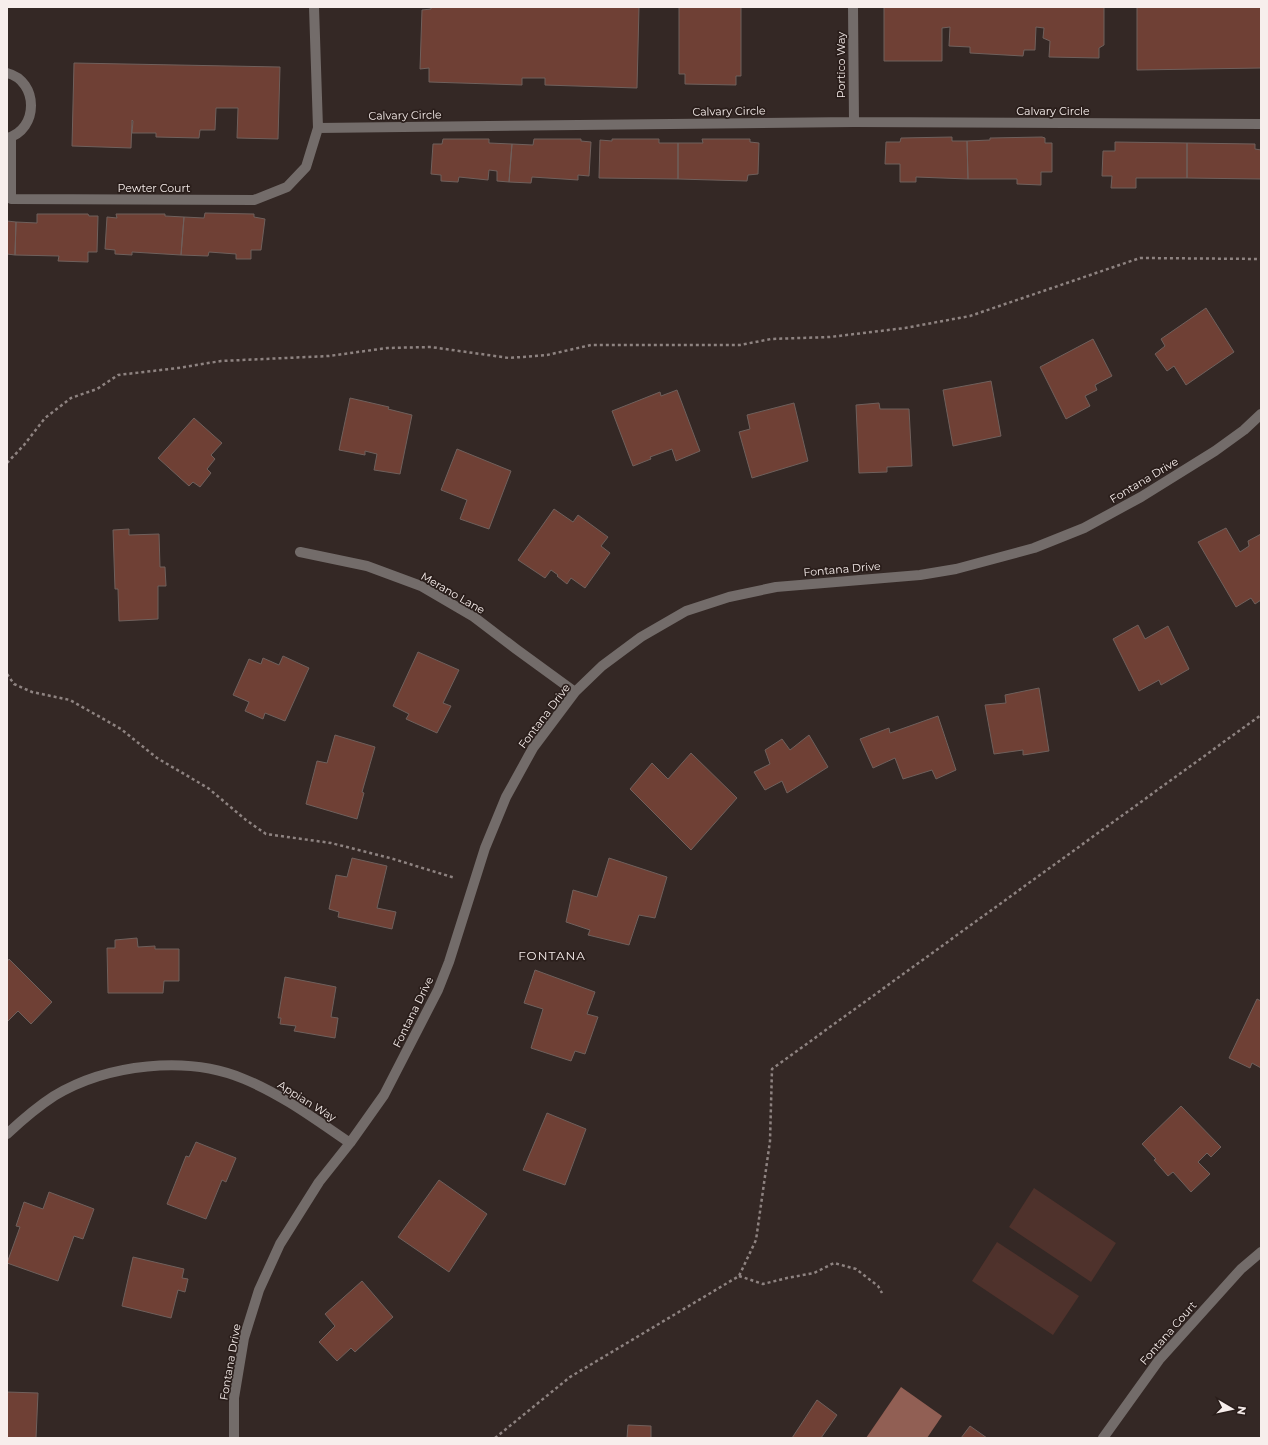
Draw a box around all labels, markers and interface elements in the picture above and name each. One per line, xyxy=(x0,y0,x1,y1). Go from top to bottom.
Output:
street label: Portico Way xyxy=(834,32,848,98)
street label: Calvary Circle xyxy=(692,103,766,119)
street label: Calvary Circle xyxy=(1016,104,1090,118)
street label: Calvary Circle xyxy=(368,107,442,123)
street label: Pewter Court xyxy=(117,181,191,195)
street label: Fontana Drive xyxy=(1107,454,1181,506)
street label: Fontana Drive xyxy=(803,559,882,579)
street label: Merano Lane xyxy=(418,569,488,617)
street label: Fontana Drive xyxy=(515,681,573,751)
district label: FONTANA xyxy=(518,948,586,963)
street label: Fontana Drive xyxy=(390,974,436,1050)
street label: Appian Way xyxy=(275,1077,339,1125)
street label: Fontana Court xyxy=(1137,1298,1200,1368)
street label: Fontana Drive xyxy=(216,1322,244,1401)
north arrow xyxy=(1212,1389,1252,1429)
text: N xyxy=(1234,1405,1249,1416)

